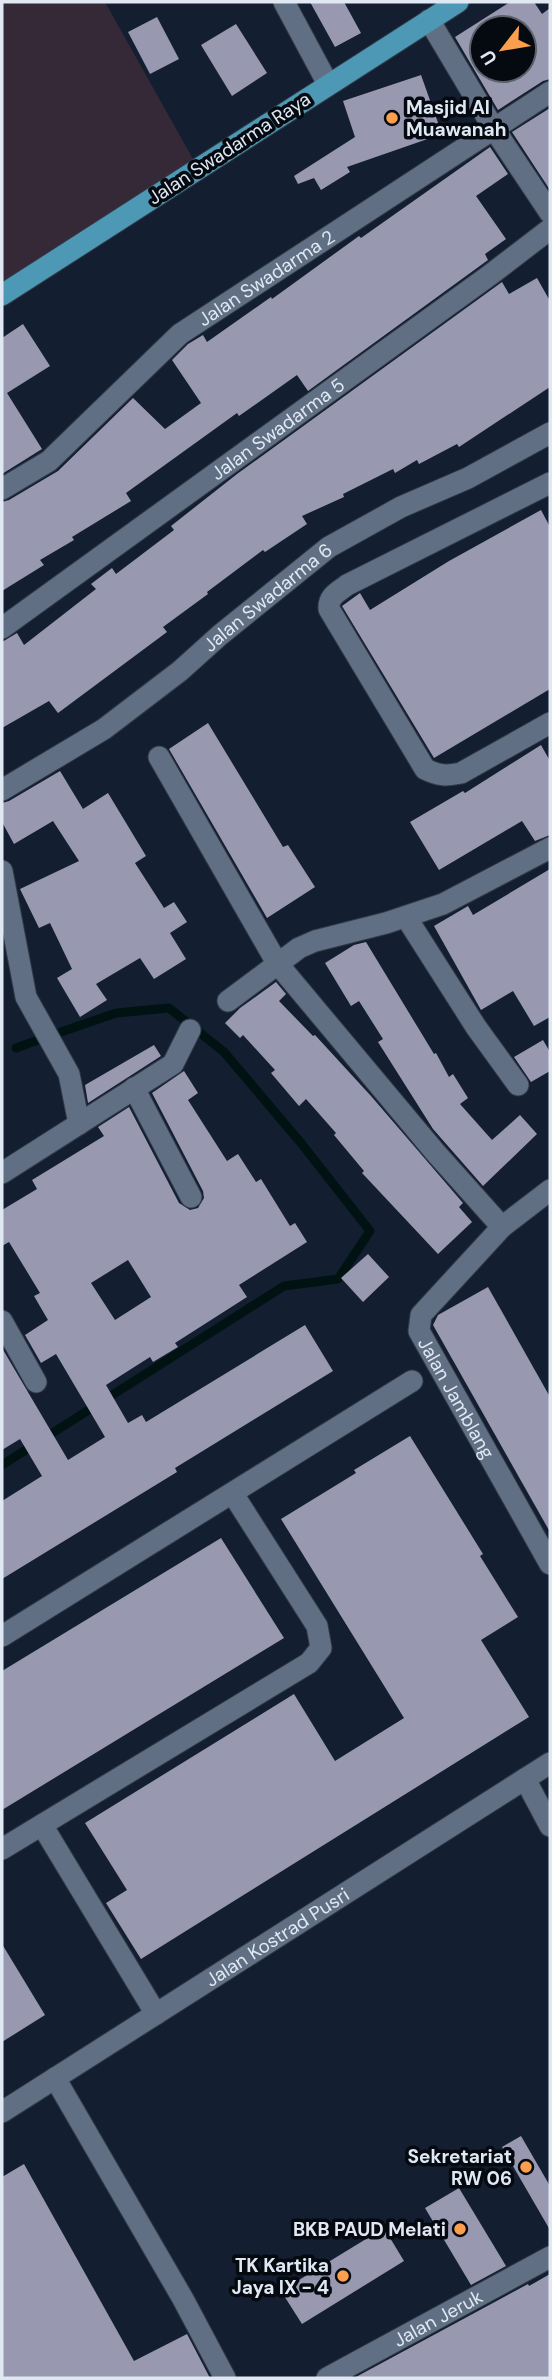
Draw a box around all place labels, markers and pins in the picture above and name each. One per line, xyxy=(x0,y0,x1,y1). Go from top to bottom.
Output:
place label: Masjid Al Muawanah xyxy=(406,95,506,142)
marker: Masjid Al Muawanah xyxy=(384,110,400,126)
place label: Sekretariat RW 06 xyxy=(408,2144,512,2191)
marker: Sekretariat RW 06 xyxy=(518,2159,534,2175)
place label: BKB PAUD Melati xyxy=(293,2217,446,2242)
marker: BKB PAUD Melati xyxy=(452,2221,468,2237)
place label: TK Kartika Jaya IX - 4 xyxy=(232,2253,329,2300)
marker: TK Kartika Jaya IX - 4 xyxy=(335,2268,351,2284)

